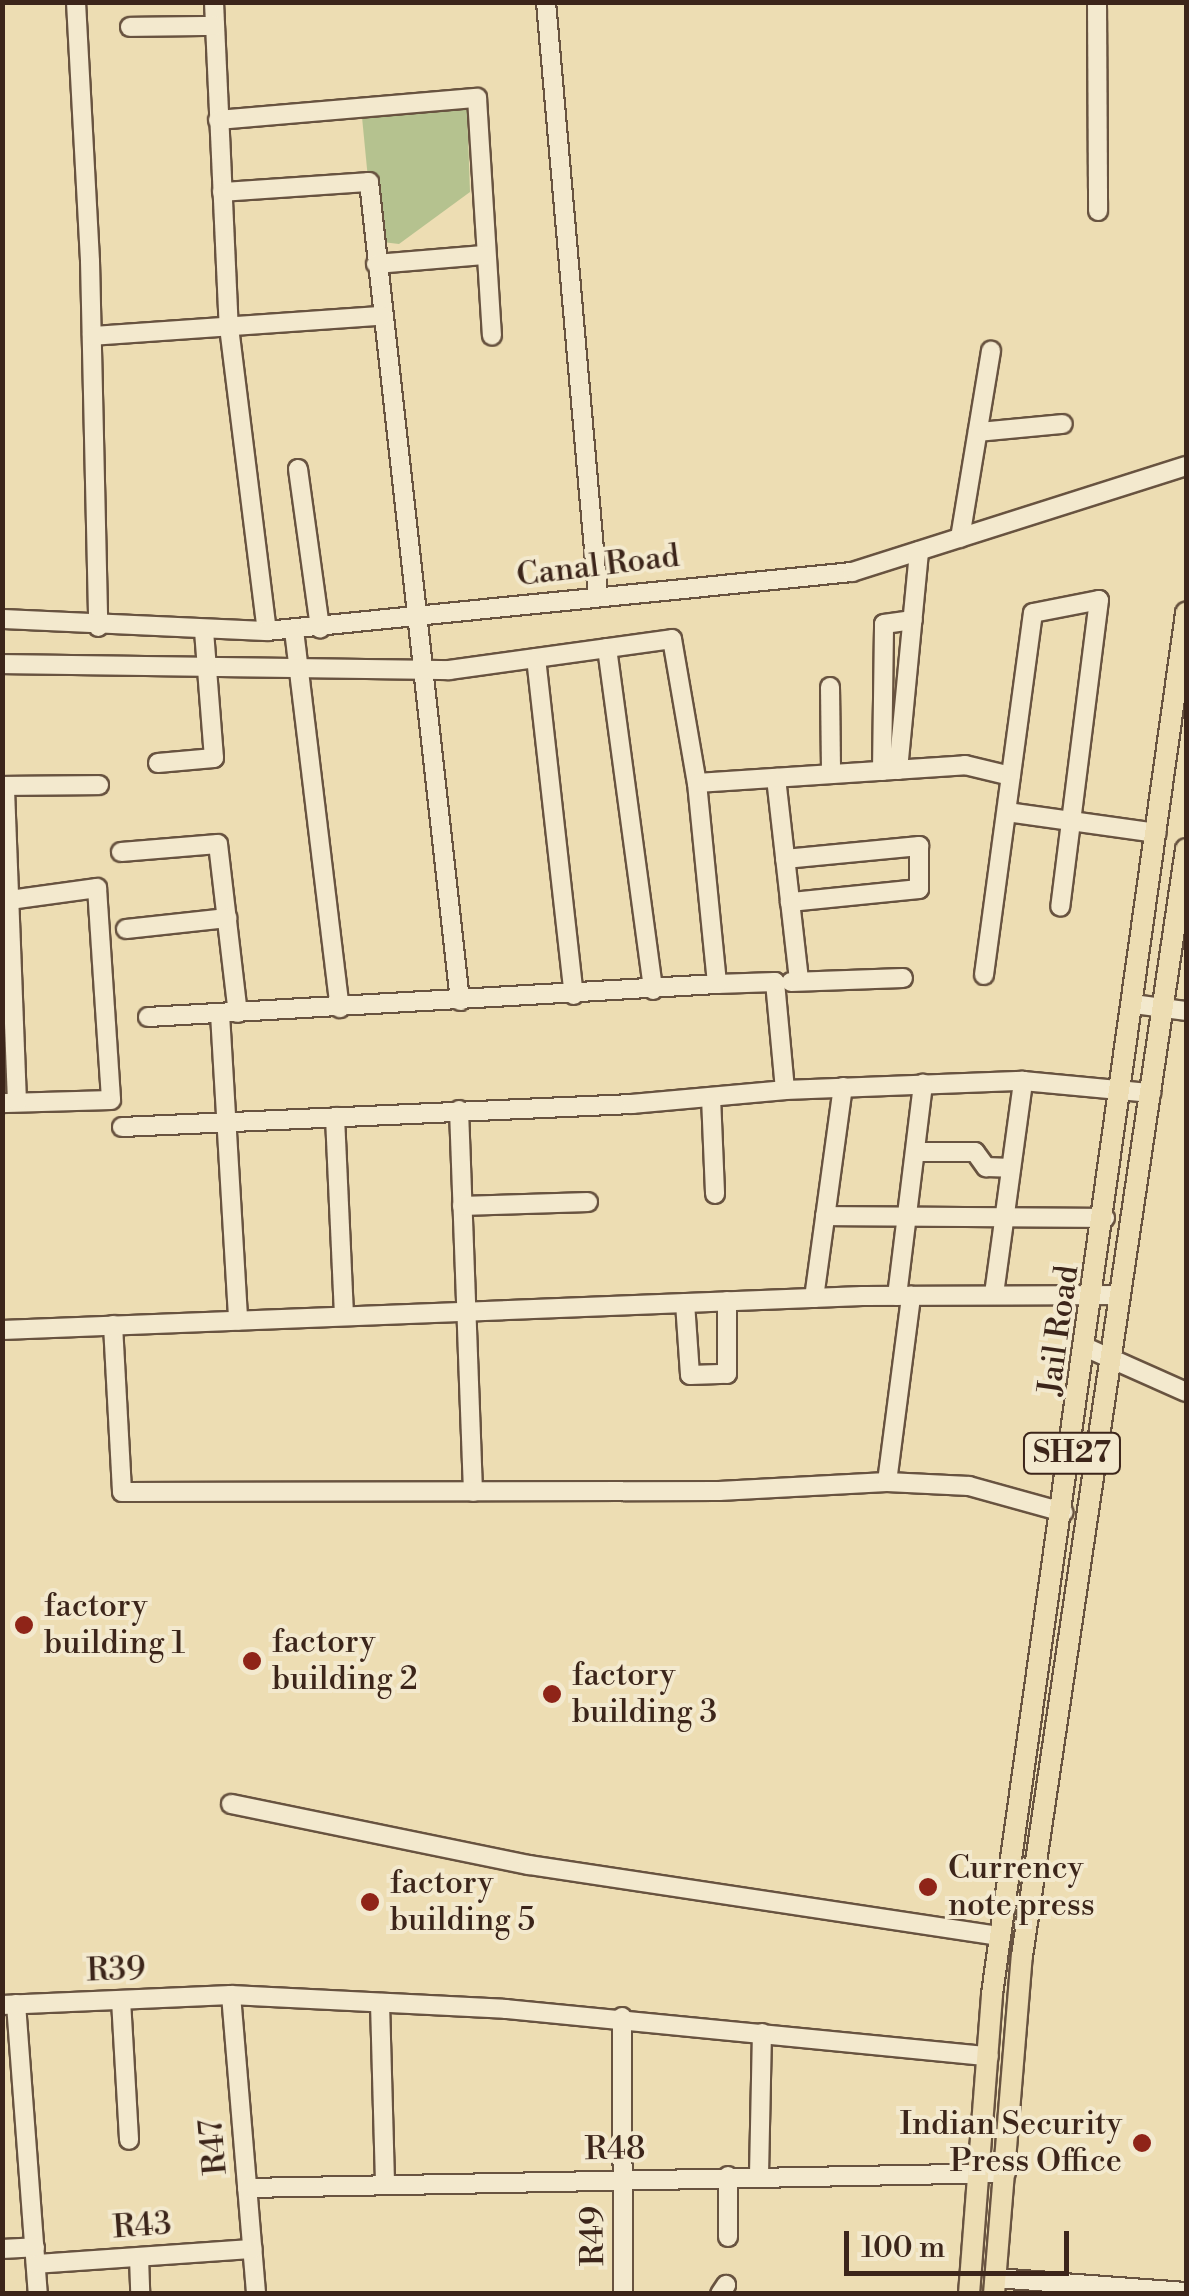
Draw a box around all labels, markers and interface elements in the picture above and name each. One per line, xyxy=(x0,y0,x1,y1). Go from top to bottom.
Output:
street label: Canal Road xyxy=(514,537,682,595)
street label: Jail Road xyxy=(1031,1263,1087,1397)
road number: SH27 xyxy=(1022,1428,1122,1478)
place label: factory building 1 xyxy=(44,1588,185,1663)
marker: factory building 1 xyxy=(13,1614,35,1636)
place label: factory building 2 xyxy=(272,1624,418,1699)
marker: factory building 2 xyxy=(241,1650,263,1672)
place label: factory building 3 xyxy=(572,1657,717,1732)
marker: factory building 3 xyxy=(541,1683,563,1705)
place label: Currency note press xyxy=(948,1850,1095,1925)
place label: factory building 5 xyxy=(390,1865,535,1940)
marker: Currency note press xyxy=(917,1876,939,1898)
marker: factory building 5 xyxy=(359,1891,381,1913)
street label: R39 xyxy=(86,1950,146,1990)
place label: Indian Security Press Office xyxy=(900,2106,1122,2181)
street label: R47 xyxy=(192,2117,236,2177)
street label: R48 xyxy=(584,2129,646,2169)
marker: Indian Security Press Office xyxy=(1131,2132,1153,2154)
street label: R43 xyxy=(111,2205,173,2247)
street label: R49 xyxy=(573,2205,613,2267)
scale bar xyxy=(849,2211,1074,2273)
text: 100 m xyxy=(861,2229,945,2267)

